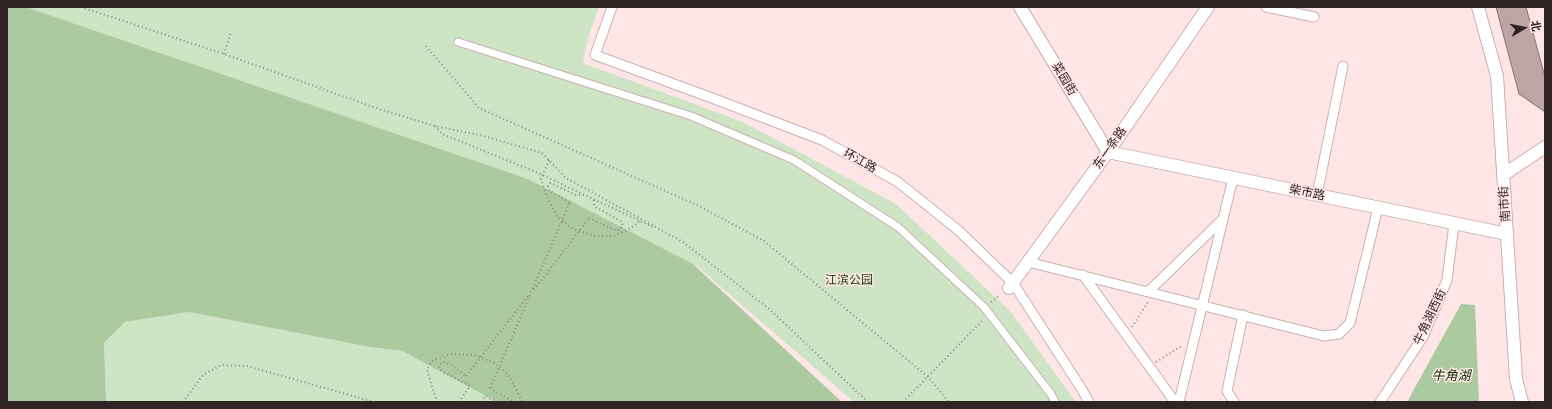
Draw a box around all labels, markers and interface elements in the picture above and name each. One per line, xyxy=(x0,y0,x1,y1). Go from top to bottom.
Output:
north arrow xyxy=(1504,8,1544,48)
text: 北 xyxy=(1528,19,1544,33)
street label: 菜园街 xyxy=(1049,60,1079,98)
street label: 东一条路 xyxy=(1090,124,1130,172)
street label: 环江路 xyxy=(841,146,879,176)
street label: 柴市路 xyxy=(1288,182,1326,204)
street label: 南市街 xyxy=(1497,186,1513,222)
park label: 江滨公园 xyxy=(825,274,873,288)
street label: 牛角湖西街 xyxy=(1411,287,1449,347)
water label: 牛角湖 xyxy=(1432,368,1470,384)

